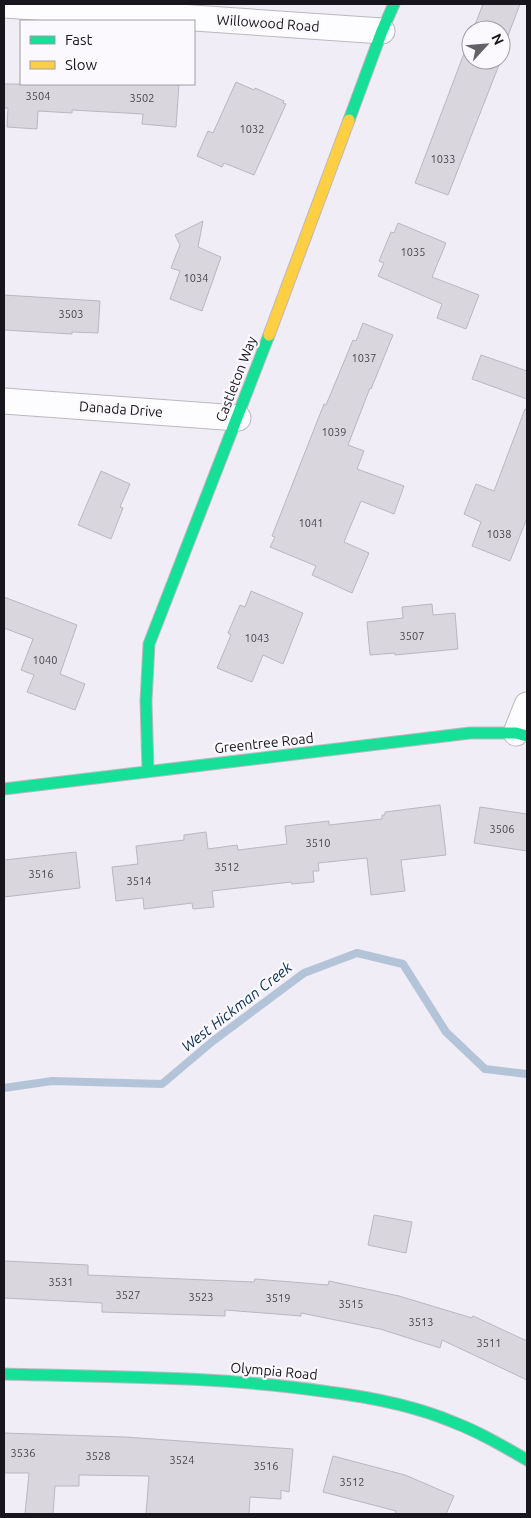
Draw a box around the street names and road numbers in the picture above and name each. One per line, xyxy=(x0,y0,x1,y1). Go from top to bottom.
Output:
street label: Willowood Road xyxy=(216,11,320,35)
street label: Castleton Way xyxy=(212,334,260,424)
street label: Danada Drive xyxy=(79,398,163,420)
street label: Greentree Road xyxy=(214,730,314,756)
street label: Olympia Road xyxy=(230,1359,318,1383)

